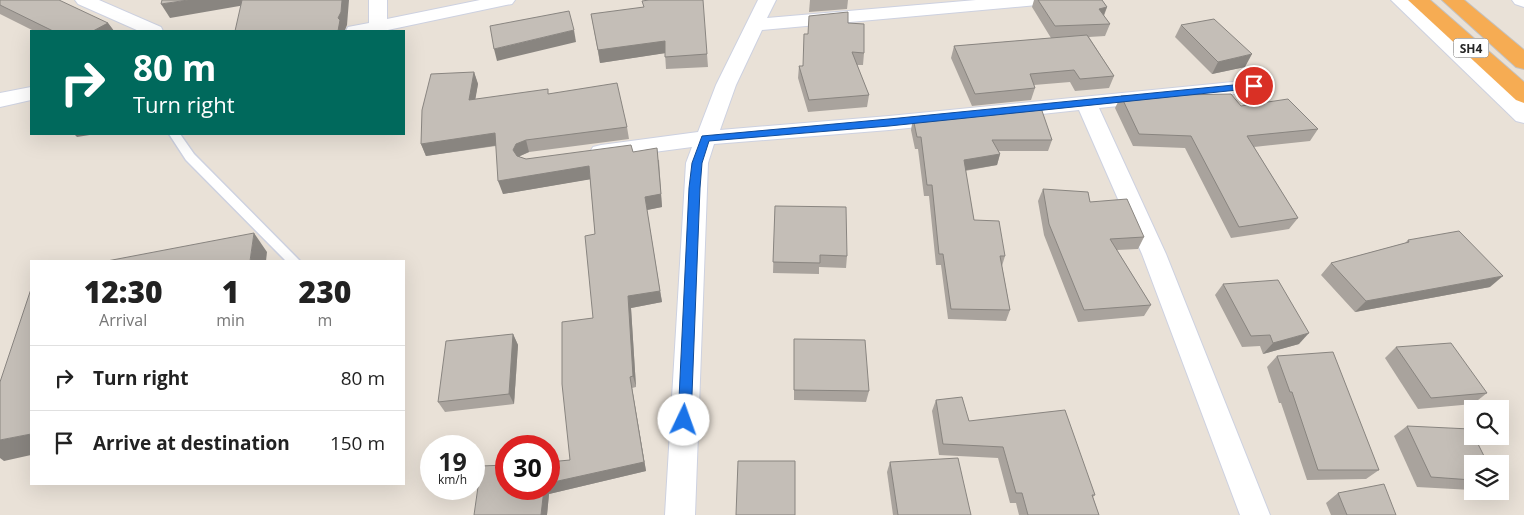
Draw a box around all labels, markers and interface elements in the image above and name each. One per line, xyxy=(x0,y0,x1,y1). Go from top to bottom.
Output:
road number: SH4 xyxy=(1454,38,1488,58)
text: 80 m xyxy=(133,44,216,91)
icon: right xyxy=(50,50,115,115)
pin xyxy=(1233,65,1275,107)
icon: arrive xyxy=(1240,72,1268,100)
text: Turn right xyxy=(133,89,235,119)
text: 12:30 xyxy=(84,271,163,312)
text: 1 xyxy=(222,271,239,312)
text: 230 xyxy=(299,271,351,312)
text: Arrival xyxy=(99,309,147,331)
text: min xyxy=(216,309,245,331)
text: m xyxy=(318,309,332,331)
icon: right xyxy=(50,364,78,392)
text: Turn right xyxy=(93,365,188,391)
text: 80 m xyxy=(341,365,385,391)
position arrow xyxy=(657,393,709,445)
map controls xyxy=(1464,400,1509,500)
button: search xyxy=(1464,400,1509,445)
icon: arrive xyxy=(50,429,78,457)
text: Arrive at destination xyxy=(93,430,290,456)
text: 150 m xyxy=(330,430,385,456)
speed limit sign: 30 xyxy=(495,435,560,500)
text: 19 xyxy=(438,444,467,478)
button: layers xyxy=(1464,455,1509,500)
text: km/h xyxy=(438,471,467,488)

